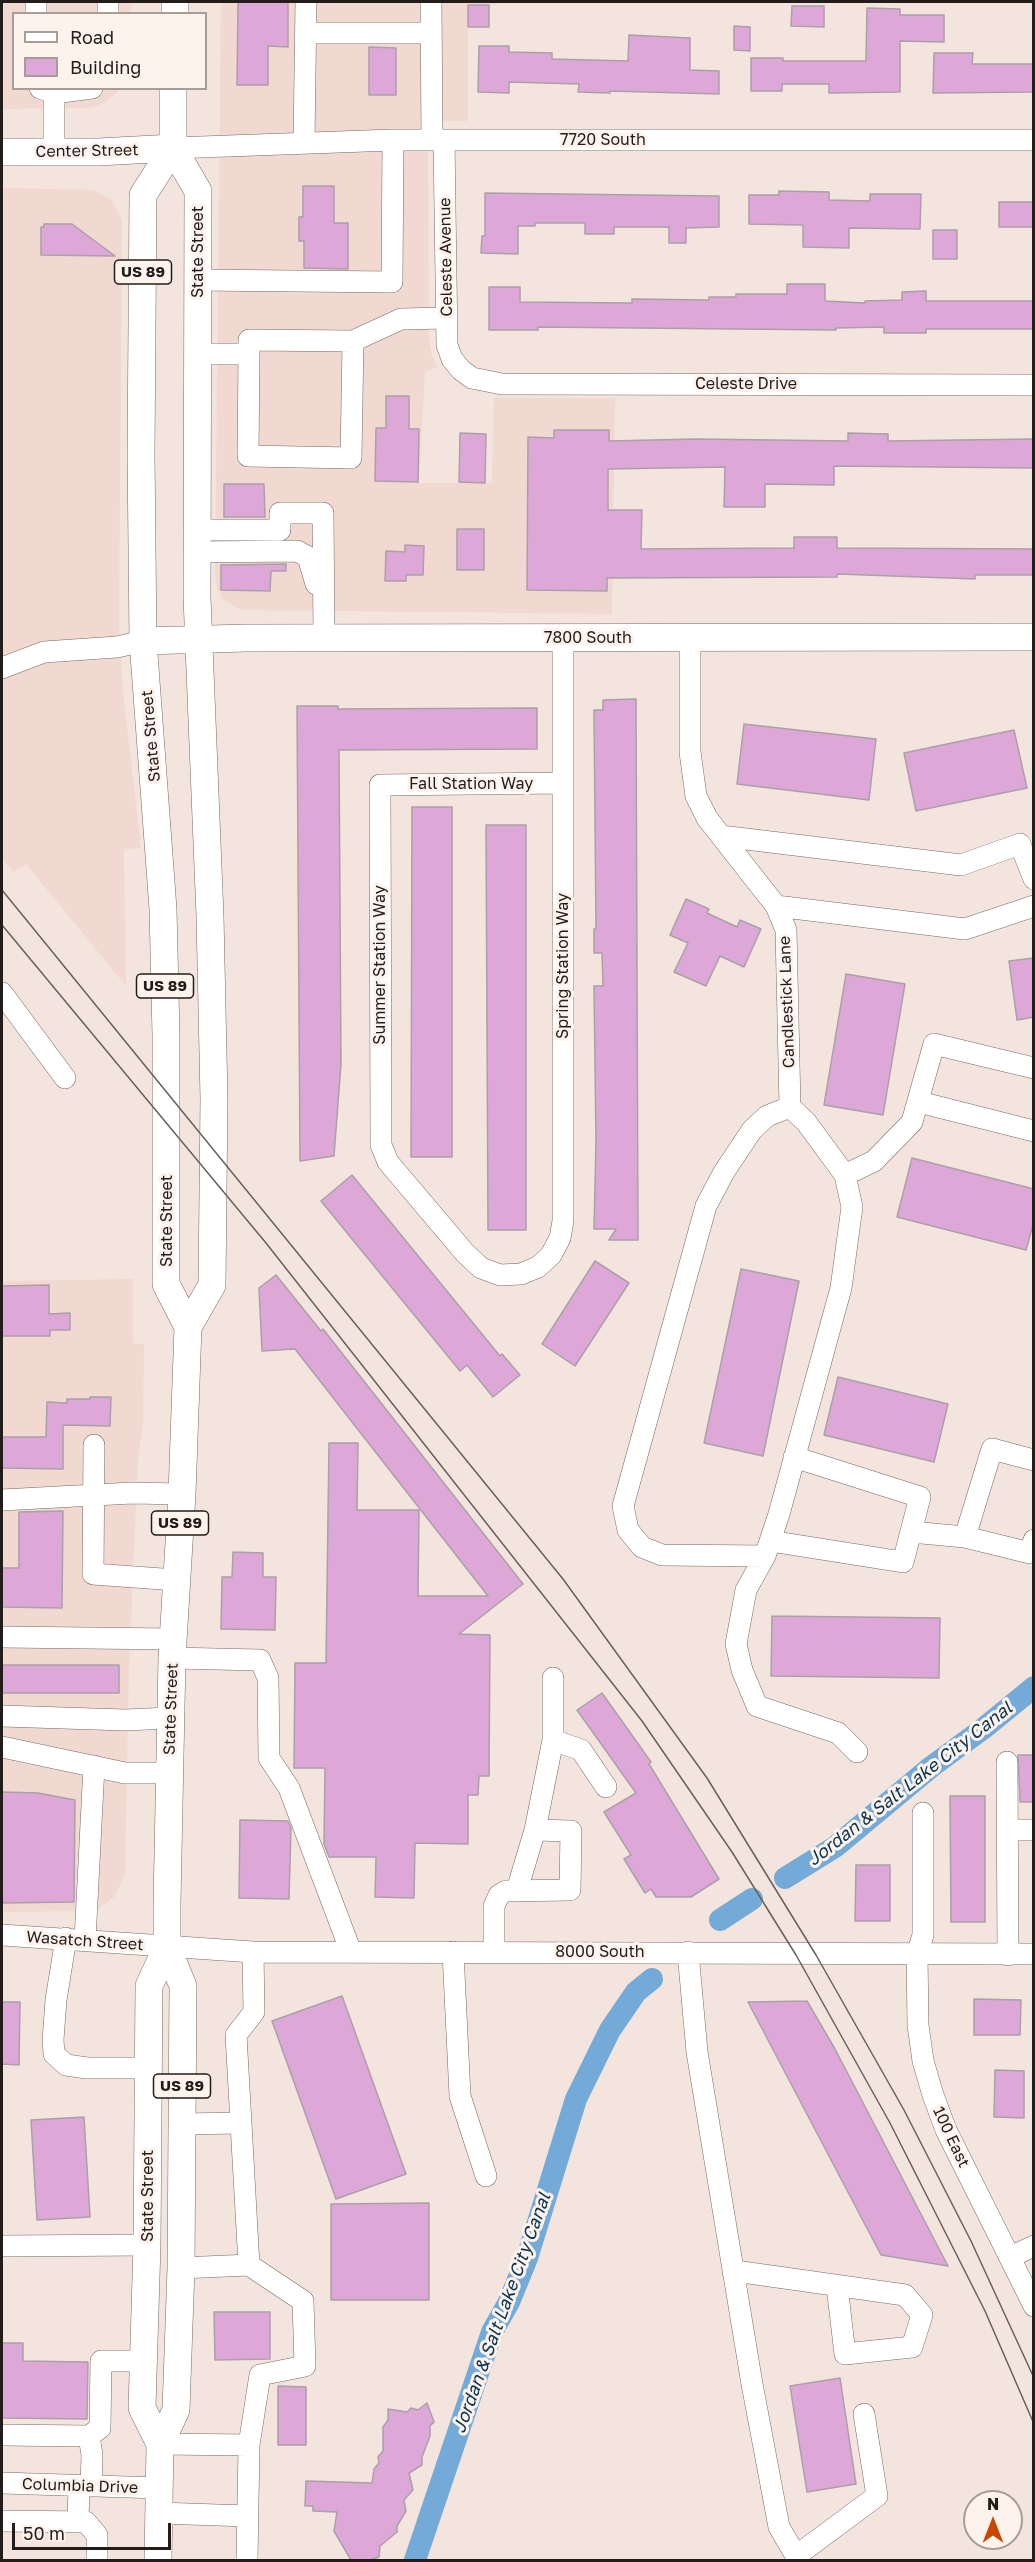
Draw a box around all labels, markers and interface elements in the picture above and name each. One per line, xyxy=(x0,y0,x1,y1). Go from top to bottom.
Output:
legend xyxy=(12,12,207,90)
text: Road xyxy=(70,26,114,48)
text: Building xyxy=(70,56,141,78)
street label: 7720 South xyxy=(560,130,646,150)
street label: Center Street xyxy=(35,141,139,161)
street label: Celeste Avenue xyxy=(435,197,457,317)
street label: State Street xyxy=(188,206,208,298)
road number: US 89 xyxy=(114,260,172,284)
street label: Celeste Drive xyxy=(695,374,797,394)
street label: 7800 South xyxy=(544,628,632,648)
street label: State Street xyxy=(137,689,165,783)
street label: Fall Station Way xyxy=(409,774,533,794)
street label: Summer Station Way xyxy=(370,885,390,1045)
street label: Spring Station Way xyxy=(553,893,573,1039)
street label: Candlestick Lane xyxy=(775,936,799,1068)
road number: US 89 xyxy=(136,974,194,998)
street label: State Street xyxy=(157,1175,177,1267)
road number: US 89 xyxy=(152,1511,208,1535)
street label: State Street xyxy=(160,1663,182,1755)
water label: Jordan & Salt Lake City Canal xyxy=(803,1697,1017,1871)
street label: Wasatch Street xyxy=(26,1927,144,1955)
street label: 8000 South xyxy=(555,1942,645,1962)
road number: US 89 xyxy=(154,2074,210,2098)
street label: 100 East xyxy=(929,2103,973,2171)
street label: State Street xyxy=(138,2150,158,2242)
water label: Jordan & Salt Lake City Canal xyxy=(448,2190,556,2436)
street label: Columbia Drive xyxy=(22,2474,138,2498)
north arrow xyxy=(963,2490,1023,2550)
text: N xyxy=(987,2494,999,2514)
scale bar xyxy=(15,2511,174,2549)
text: 50 m xyxy=(23,2522,65,2544)

